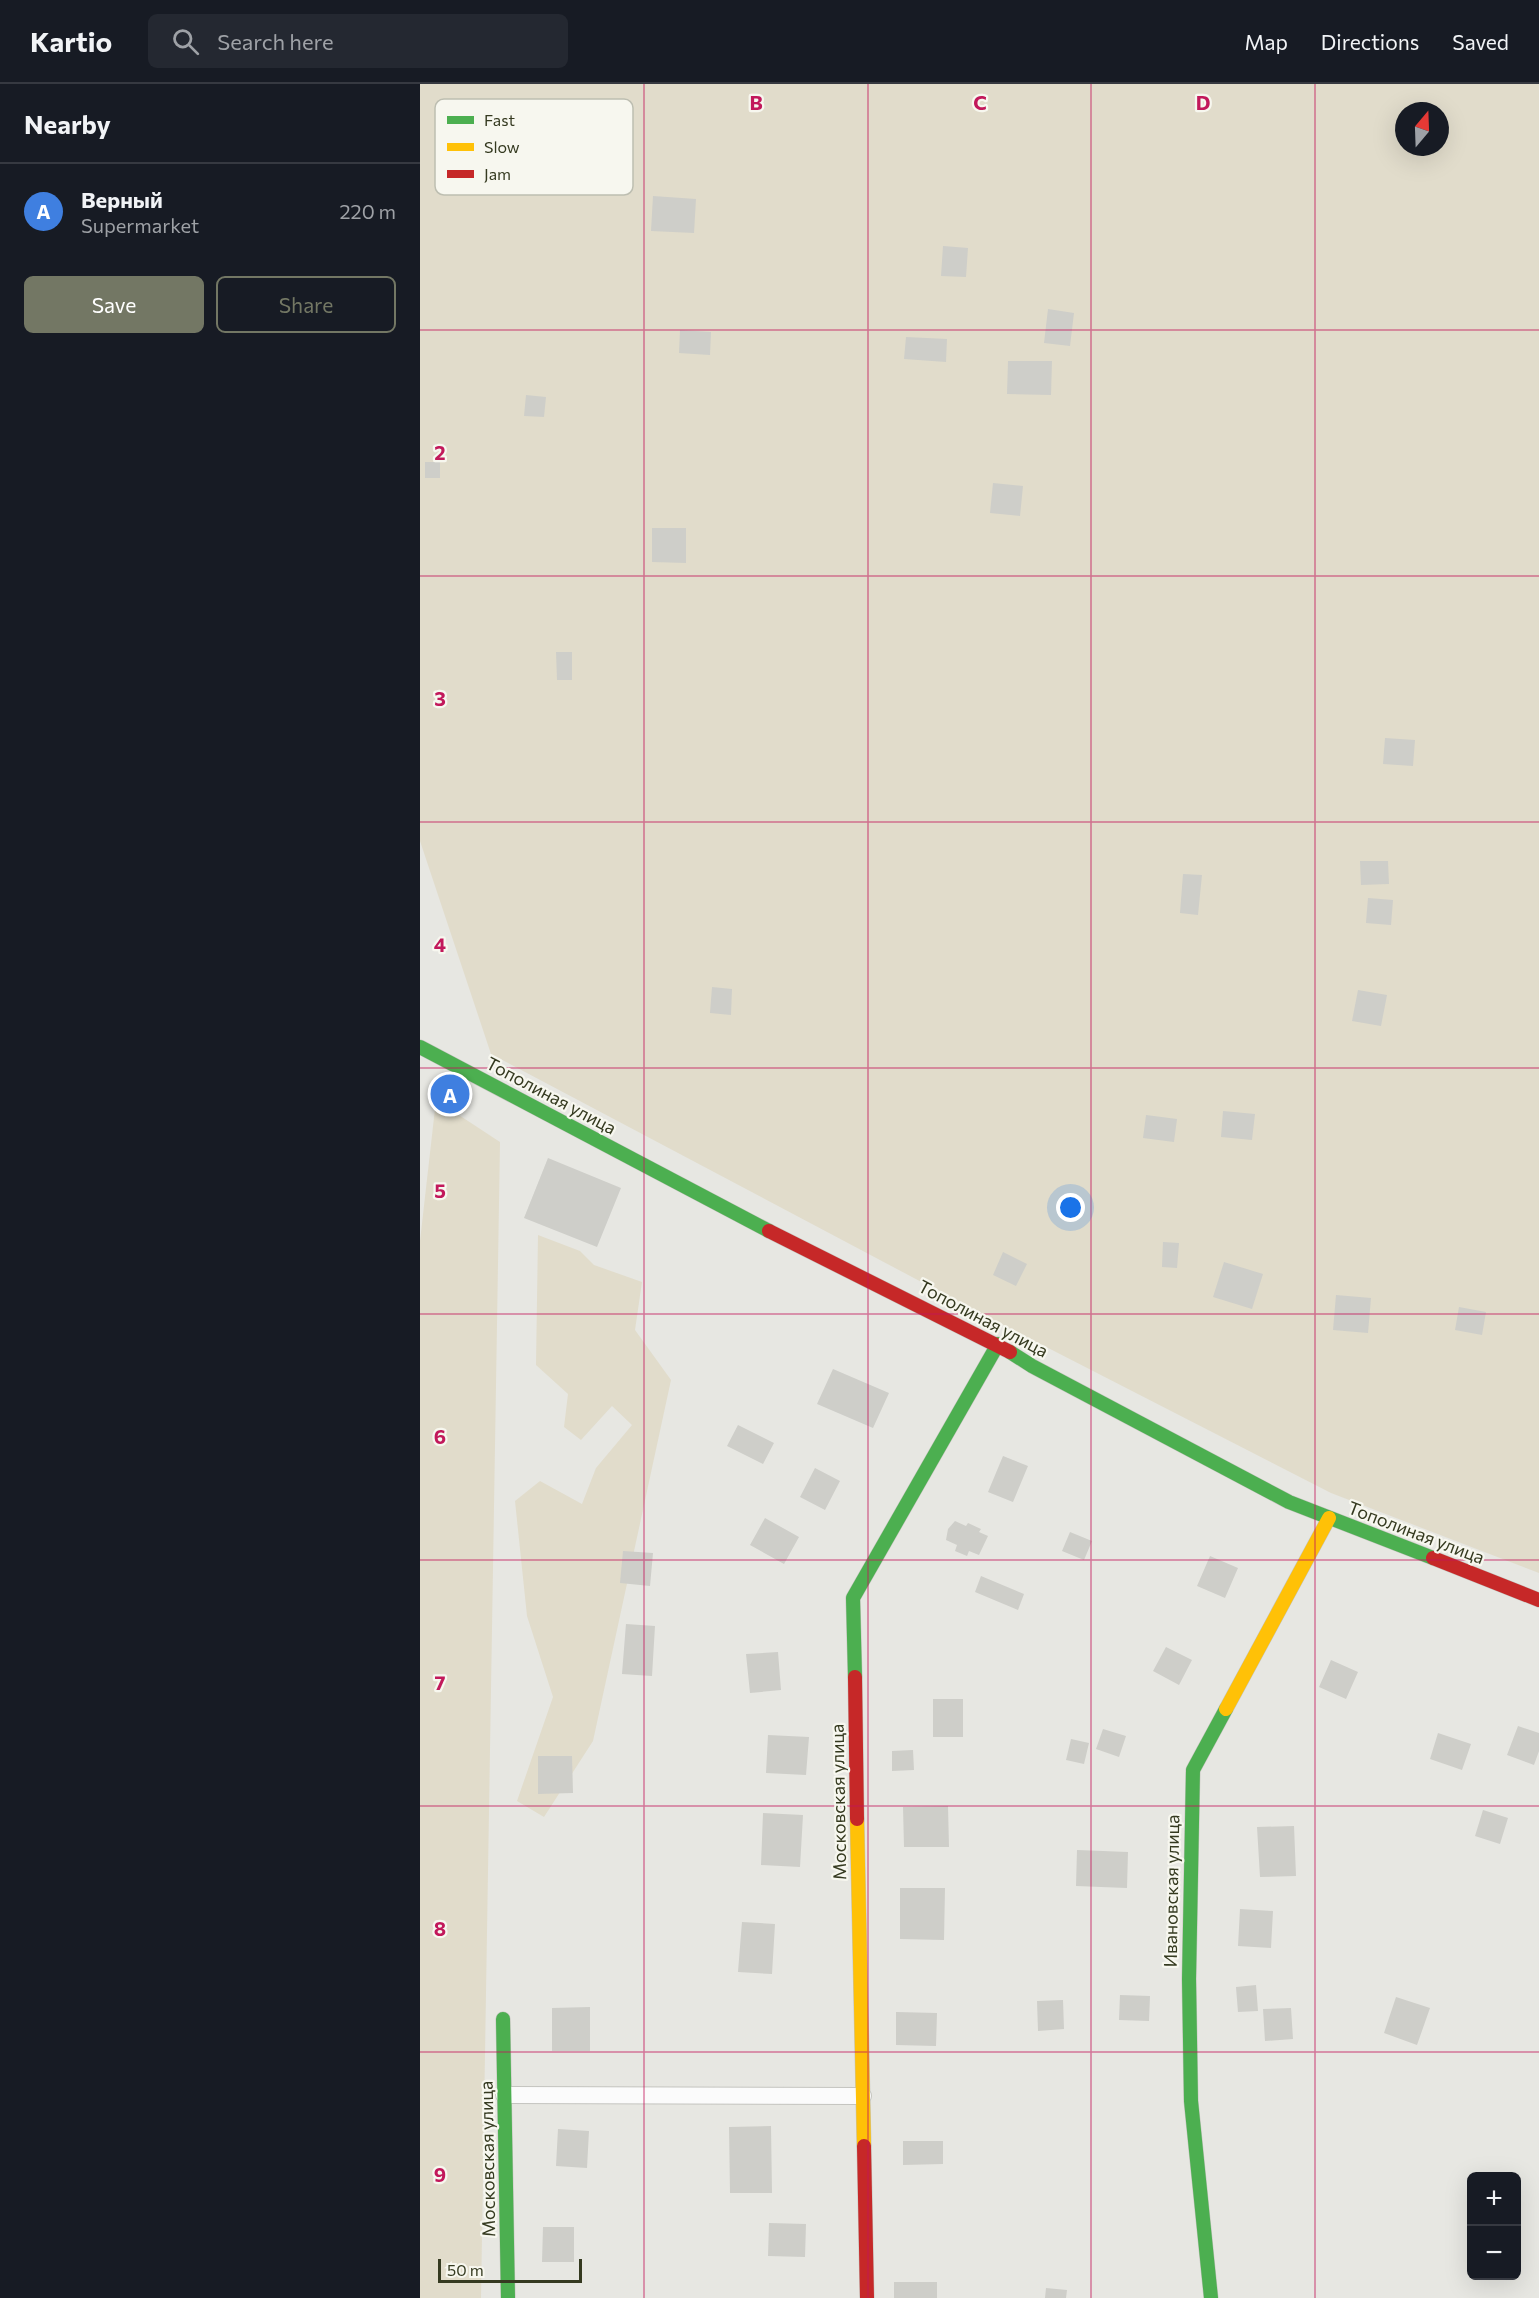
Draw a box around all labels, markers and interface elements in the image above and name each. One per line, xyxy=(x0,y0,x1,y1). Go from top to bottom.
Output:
search box xyxy=(148,14,568,68)
text: Kartio xyxy=(30,24,112,58)
icon: search xyxy=(169,25,202,58)
text: Search here xyxy=(217,28,334,55)
text: Map xyxy=(1245,29,1288,54)
text: Directions xyxy=(1321,29,1419,54)
text: Saved xyxy=(1452,29,1509,54)
text: B xyxy=(749,90,763,114)
text: C xyxy=(973,90,987,114)
text: D xyxy=(1196,90,1210,114)
legend xyxy=(435,99,633,195)
north arrow xyxy=(1395,102,1449,156)
text: Nearby xyxy=(24,108,111,139)
text: Fast xyxy=(484,110,515,129)
text: Slow xyxy=(484,137,520,156)
text: Jam xyxy=(484,164,511,183)
text: Верный xyxy=(81,186,163,213)
text: A xyxy=(36,199,51,223)
text: 220 m xyxy=(340,199,396,223)
text: Supermarket xyxy=(81,213,199,237)
button: Save xyxy=(24,276,204,333)
button: Share xyxy=(216,276,396,333)
text: 2 xyxy=(434,440,446,464)
text: 3 xyxy=(434,686,446,710)
text: 4 xyxy=(434,932,446,956)
street label: Тополиная улица xyxy=(483,1052,620,1139)
pin: A xyxy=(430,1072,470,1116)
text: 5 xyxy=(434,1178,446,1202)
your location xyxy=(1056,1193,1085,1222)
street label: Тополиная улица xyxy=(915,1275,1052,1362)
text: 6 xyxy=(434,1424,446,1448)
street label: Тополиная улица xyxy=(1345,1496,1488,1568)
text: 7 xyxy=(435,1670,446,1694)
street label: Московская улица xyxy=(826,1724,850,1880)
street label: Ивановская улица xyxy=(1159,1814,1183,1968)
text: 8 xyxy=(434,1916,446,1940)
street label: Московская улица xyxy=(475,2081,499,2237)
text: 9 xyxy=(434,2162,446,2186)
map controls xyxy=(1467,2172,1521,2280)
button: + xyxy=(1467,2172,1521,2226)
button: − xyxy=(1467,2226,1521,2280)
scale bar xyxy=(438,2256,582,2284)
text: 50 m xyxy=(447,2260,484,2279)

